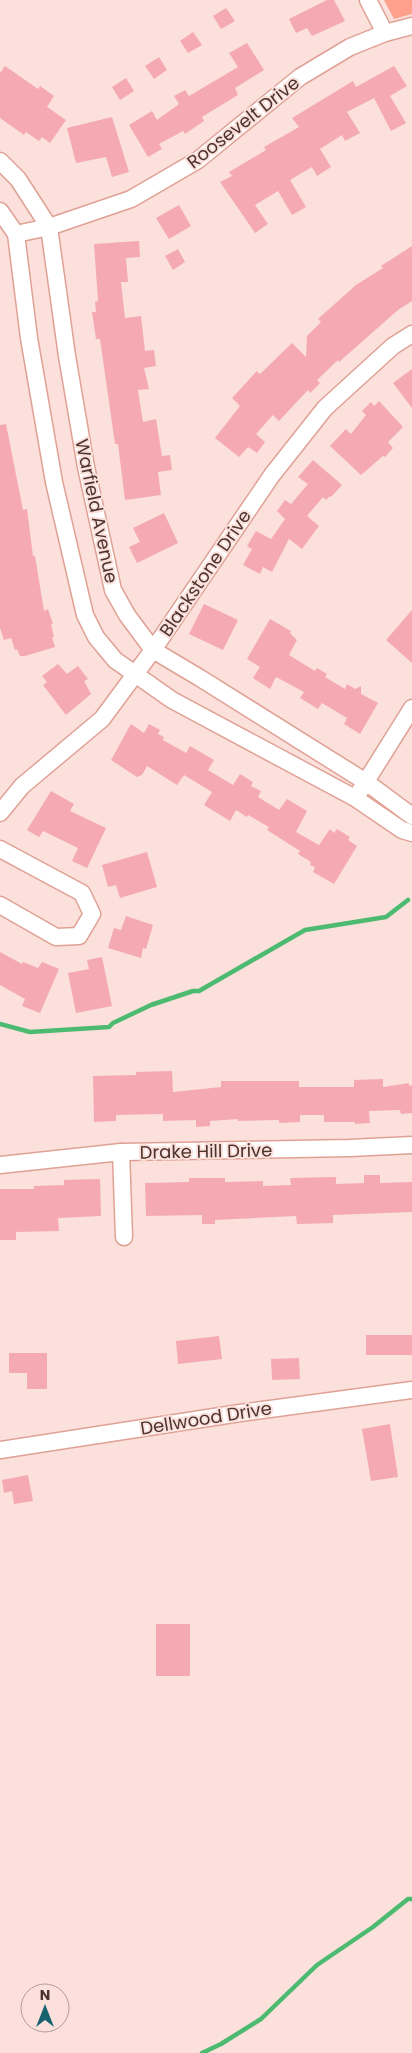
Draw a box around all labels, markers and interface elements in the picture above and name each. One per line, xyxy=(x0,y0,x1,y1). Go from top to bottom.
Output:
street label: Roosevelt Drive xyxy=(181,70,305,174)
street label: Warfield Avenue xyxy=(69,437,125,585)
street label: Blackstone Drive xyxy=(153,505,257,641)
street label: Drake Hill Drive xyxy=(140,1137,272,1165)
street label: Dellwood Drive xyxy=(139,1395,273,1441)
north arrow xyxy=(20,1983,70,2033)
text: N xyxy=(40,1985,50,2005)

